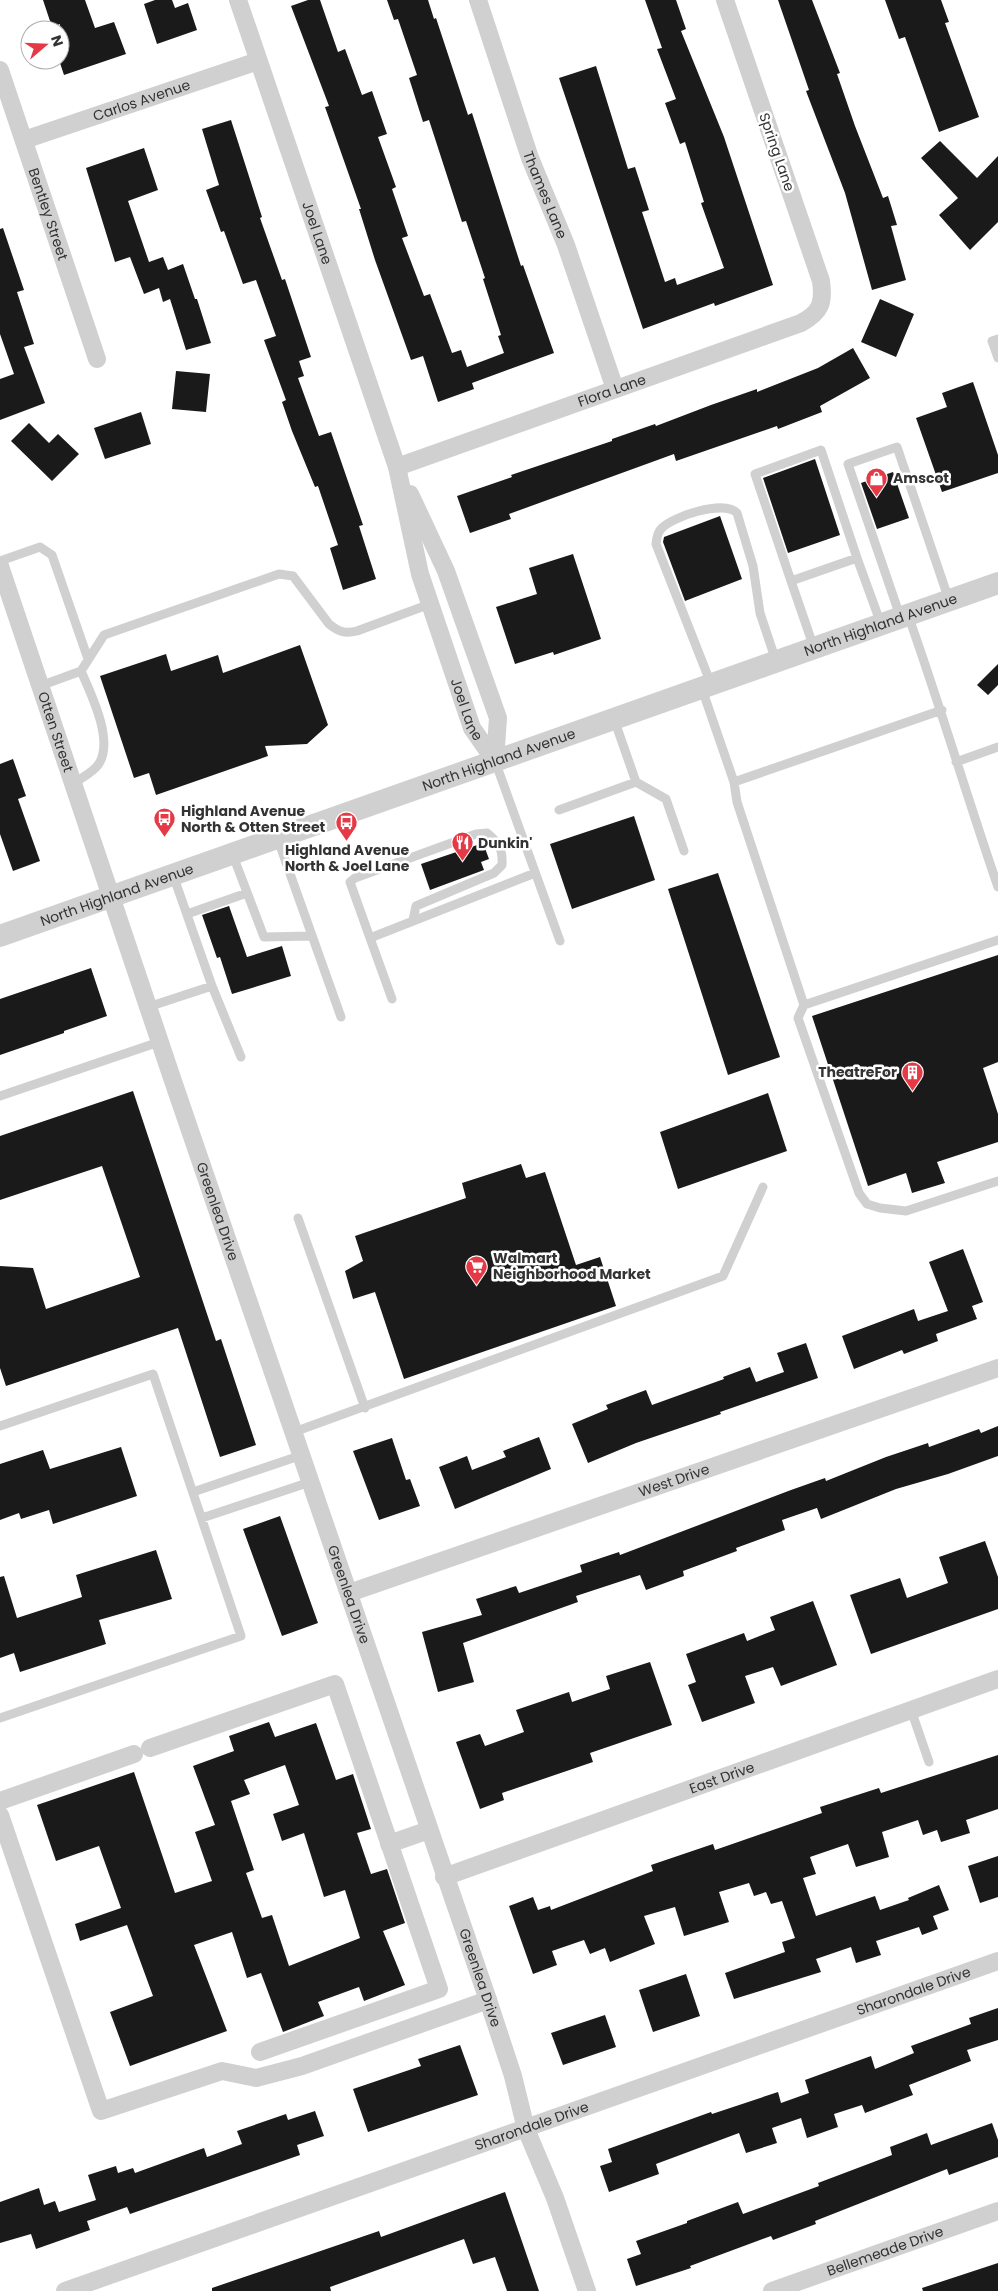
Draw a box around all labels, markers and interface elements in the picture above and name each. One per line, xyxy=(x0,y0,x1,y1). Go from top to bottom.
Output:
north arrow xyxy=(20,20,70,70)
text: N xyxy=(46,33,68,49)
street label: Carlos Avenue xyxy=(90,75,193,126)
street label: Spring Lane xyxy=(754,110,800,194)
street label: Thames Lane xyxy=(518,148,572,242)
street label: Bentley Street xyxy=(24,165,73,263)
street label: Joel Lane xyxy=(297,199,337,267)
street label: Flora Lane xyxy=(575,369,649,412)
shop icon: Amscot xyxy=(865,466,889,497)
place label: Amscot xyxy=(893,468,949,488)
street label: North Highland Avenue xyxy=(801,588,960,661)
street label: Joel Lane xyxy=(446,675,488,745)
street label: Otten Street xyxy=(33,689,79,775)
street label: North Highland Avenue xyxy=(419,723,578,796)
place label: Highland Avenue North & Otten Street xyxy=(181,801,326,837)
bus stop icon: Highland Avenue North & Otten Street xyxy=(153,807,177,838)
bus stop icon: Highland Avenue North & Joel Lane xyxy=(335,810,359,841)
restaurant icon: Dunkin' xyxy=(450,831,474,862)
place label: Dunkin' xyxy=(478,833,532,853)
place label: Highland Avenue North & Joel Lane xyxy=(285,840,410,876)
street label: North Highland Avenue xyxy=(38,858,197,931)
building icon: TheatreFor xyxy=(901,1060,925,1091)
place label: TheatreFor xyxy=(818,1062,897,1082)
street label: Greenlea Drive xyxy=(191,1159,244,1264)
place label: Walmart Neighborhood Market xyxy=(493,1248,651,1284)
supermarket icon: Walmart Neighborhood Market xyxy=(465,1254,489,1285)
street label: West Drive xyxy=(636,1459,712,1502)
street label: Greenlea Drive xyxy=(323,1542,375,1647)
street label: East Drive xyxy=(686,1757,757,1799)
street label: Greenlea Drive xyxy=(454,1926,506,2030)
street label: Sharondale Drive xyxy=(854,1961,974,2020)
street label: Sharondale Drive xyxy=(472,2096,592,2155)
street label: Bellemeade Drive xyxy=(824,2221,946,2281)

